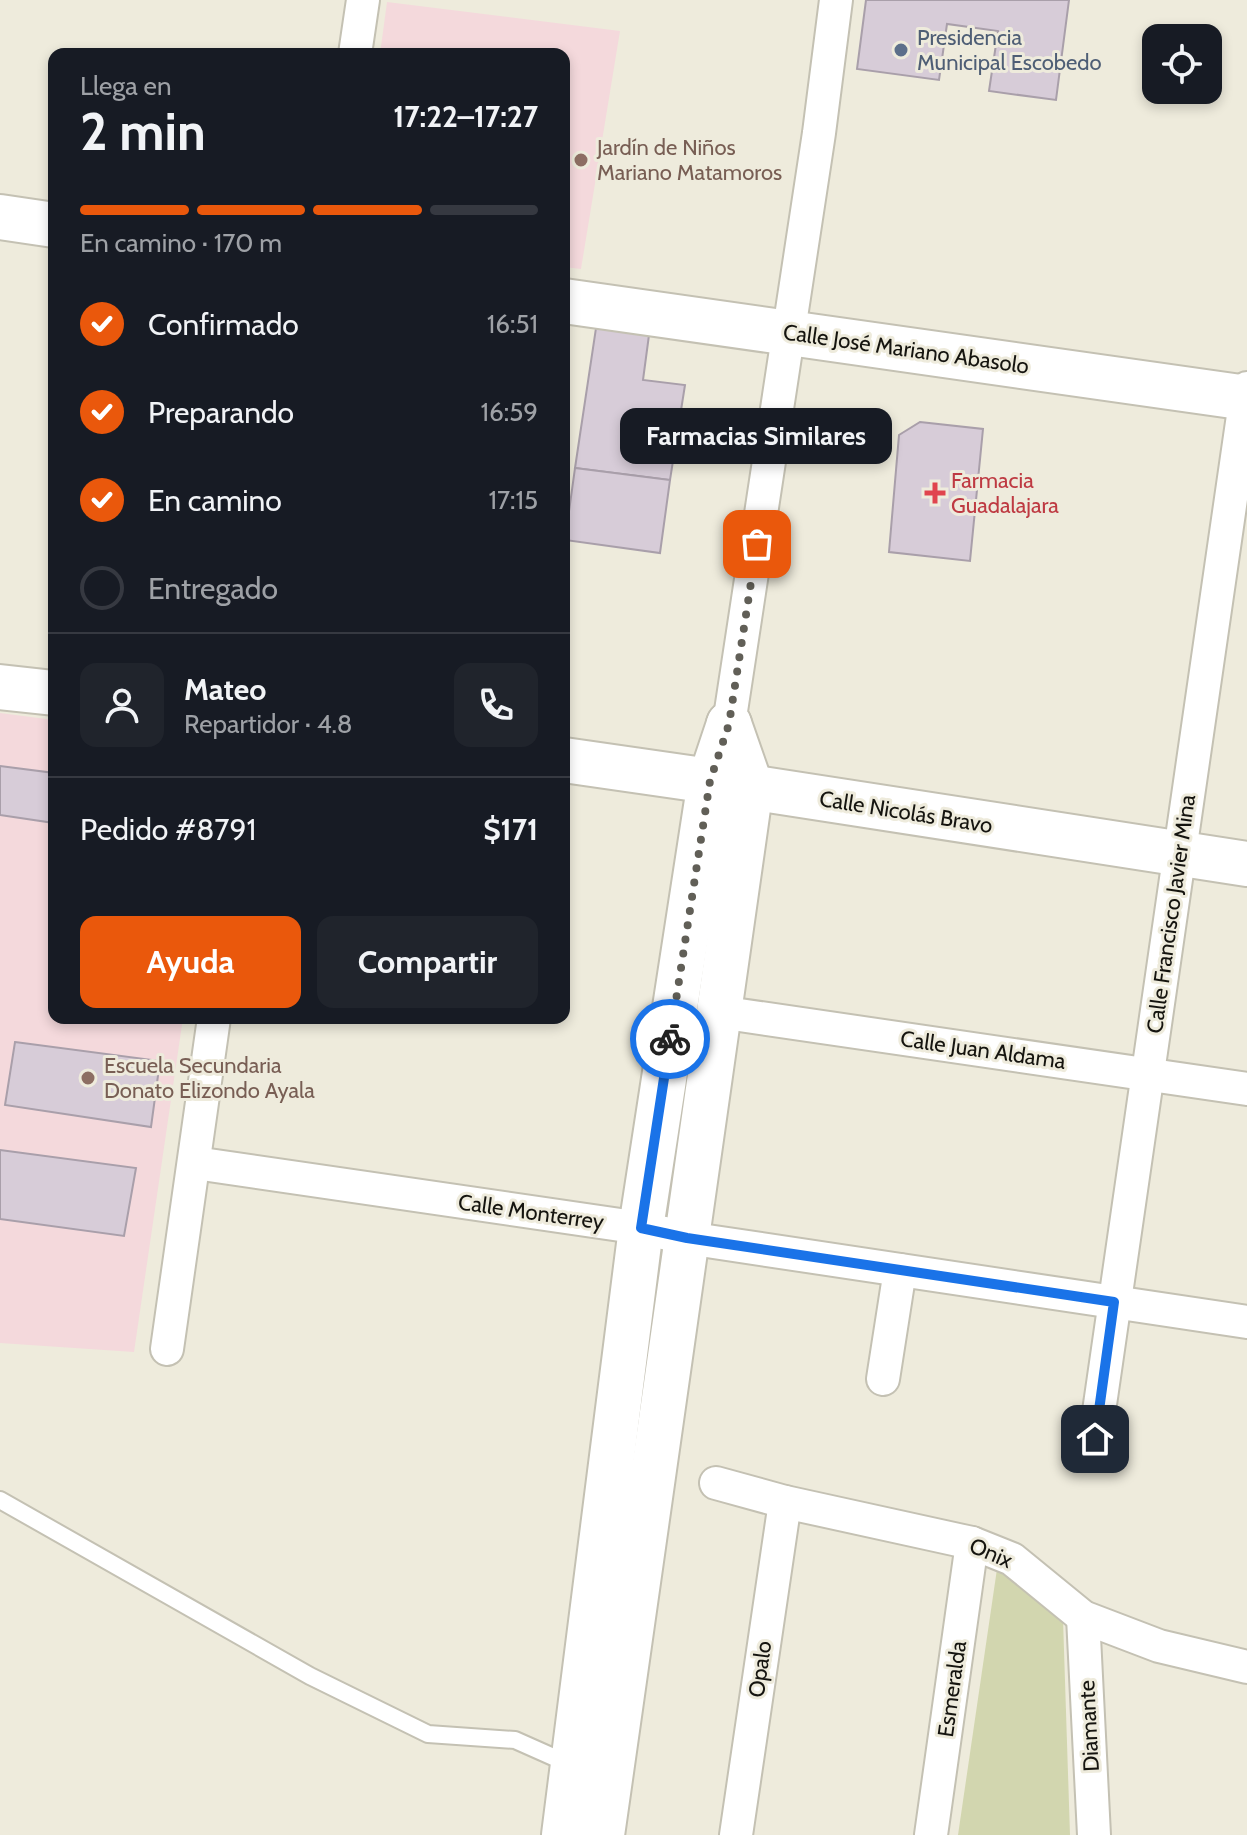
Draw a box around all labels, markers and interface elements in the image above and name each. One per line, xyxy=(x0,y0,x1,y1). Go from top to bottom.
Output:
place label: Presidencia Municipal Escobedo xyxy=(917,24,1102,76)
map controls xyxy=(1142,24,1222,104)
button: locate xyxy=(1142,24,1222,104)
marker: Presidencia Municipal Escobedo xyxy=(892,41,910,59)
text: Llega en xyxy=(80,70,171,102)
text: 17:22–17:27 xyxy=(393,98,538,135)
text: 2 min xyxy=(80,100,206,163)
place label: Jardín de Niños Mariano Matamoros xyxy=(596,134,782,186)
marker: Jardín de Niños Mariano Matamoros xyxy=(572,151,590,169)
text: En camino · 170 m xyxy=(80,227,282,259)
icon: check xyxy=(80,302,124,346)
text: Confirmado xyxy=(148,306,299,343)
text: 16:51 xyxy=(487,308,538,340)
street label: Calle José Mariano Abasolo xyxy=(781,318,1031,380)
icon: check xyxy=(80,390,124,434)
text: Preparando xyxy=(148,394,294,431)
text: 16:59 xyxy=(481,396,538,428)
callout: Farmacias Similares xyxy=(621,408,893,464)
text: Farmacias Similares xyxy=(646,420,866,452)
place label: Farmacia Guadalajara xyxy=(951,467,1059,519)
icon: check xyxy=(80,478,124,522)
text: En camino xyxy=(148,482,282,519)
text: 17:15 xyxy=(488,484,538,516)
marker: Farmacia Guadalajara xyxy=(926,484,944,502)
pin xyxy=(723,510,791,578)
icon: bag xyxy=(735,522,779,566)
text: Entregado xyxy=(148,570,278,607)
button: person xyxy=(80,663,164,747)
button: phone xyxy=(454,663,538,747)
text: Mateo xyxy=(184,671,266,708)
text: Repartidor · 4.8 xyxy=(184,708,353,740)
street label: Calle Nicolás Bravo xyxy=(817,785,995,839)
street label: Calle Francisco Javier Mina xyxy=(1141,792,1201,1035)
text: Pedido #8791 xyxy=(80,811,256,848)
text: $171 xyxy=(483,811,538,848)
button: Ayuda xyxy=(80,916,301,1008)
button: Compartir xyxy=(317,916,538,1008)
courier xyxy=(630,999,710,1079)
icon: bike xyxy=(648,1017,692,1061)
street label: Calle Juan Aldama xyxy=(899,1025,1068,1075)
place label: Escuela Secundaria Donato Elizondo Ayala xyxy=(104,1052,315,1104)
marker: Escuela Secundaria Donato Elizondo Ayala xyxy=(79,1069,97,1087)
street label: Calle Monterrey xyxy=(456,1188,606,1236)
pin xyxy=(1061,1405,1129,1473)
icon: home xyxy=(1073,1417,1117,1461)
street label: Onix xyxy=(965,1532,1017,1574)
street label: Opalo xyxy=(743,1639,777,1699)
street label: Esmeralda xyxy=(932,1639,972,1739)
street label: Diamante xyxy=(1073,1680,1105,1772)

